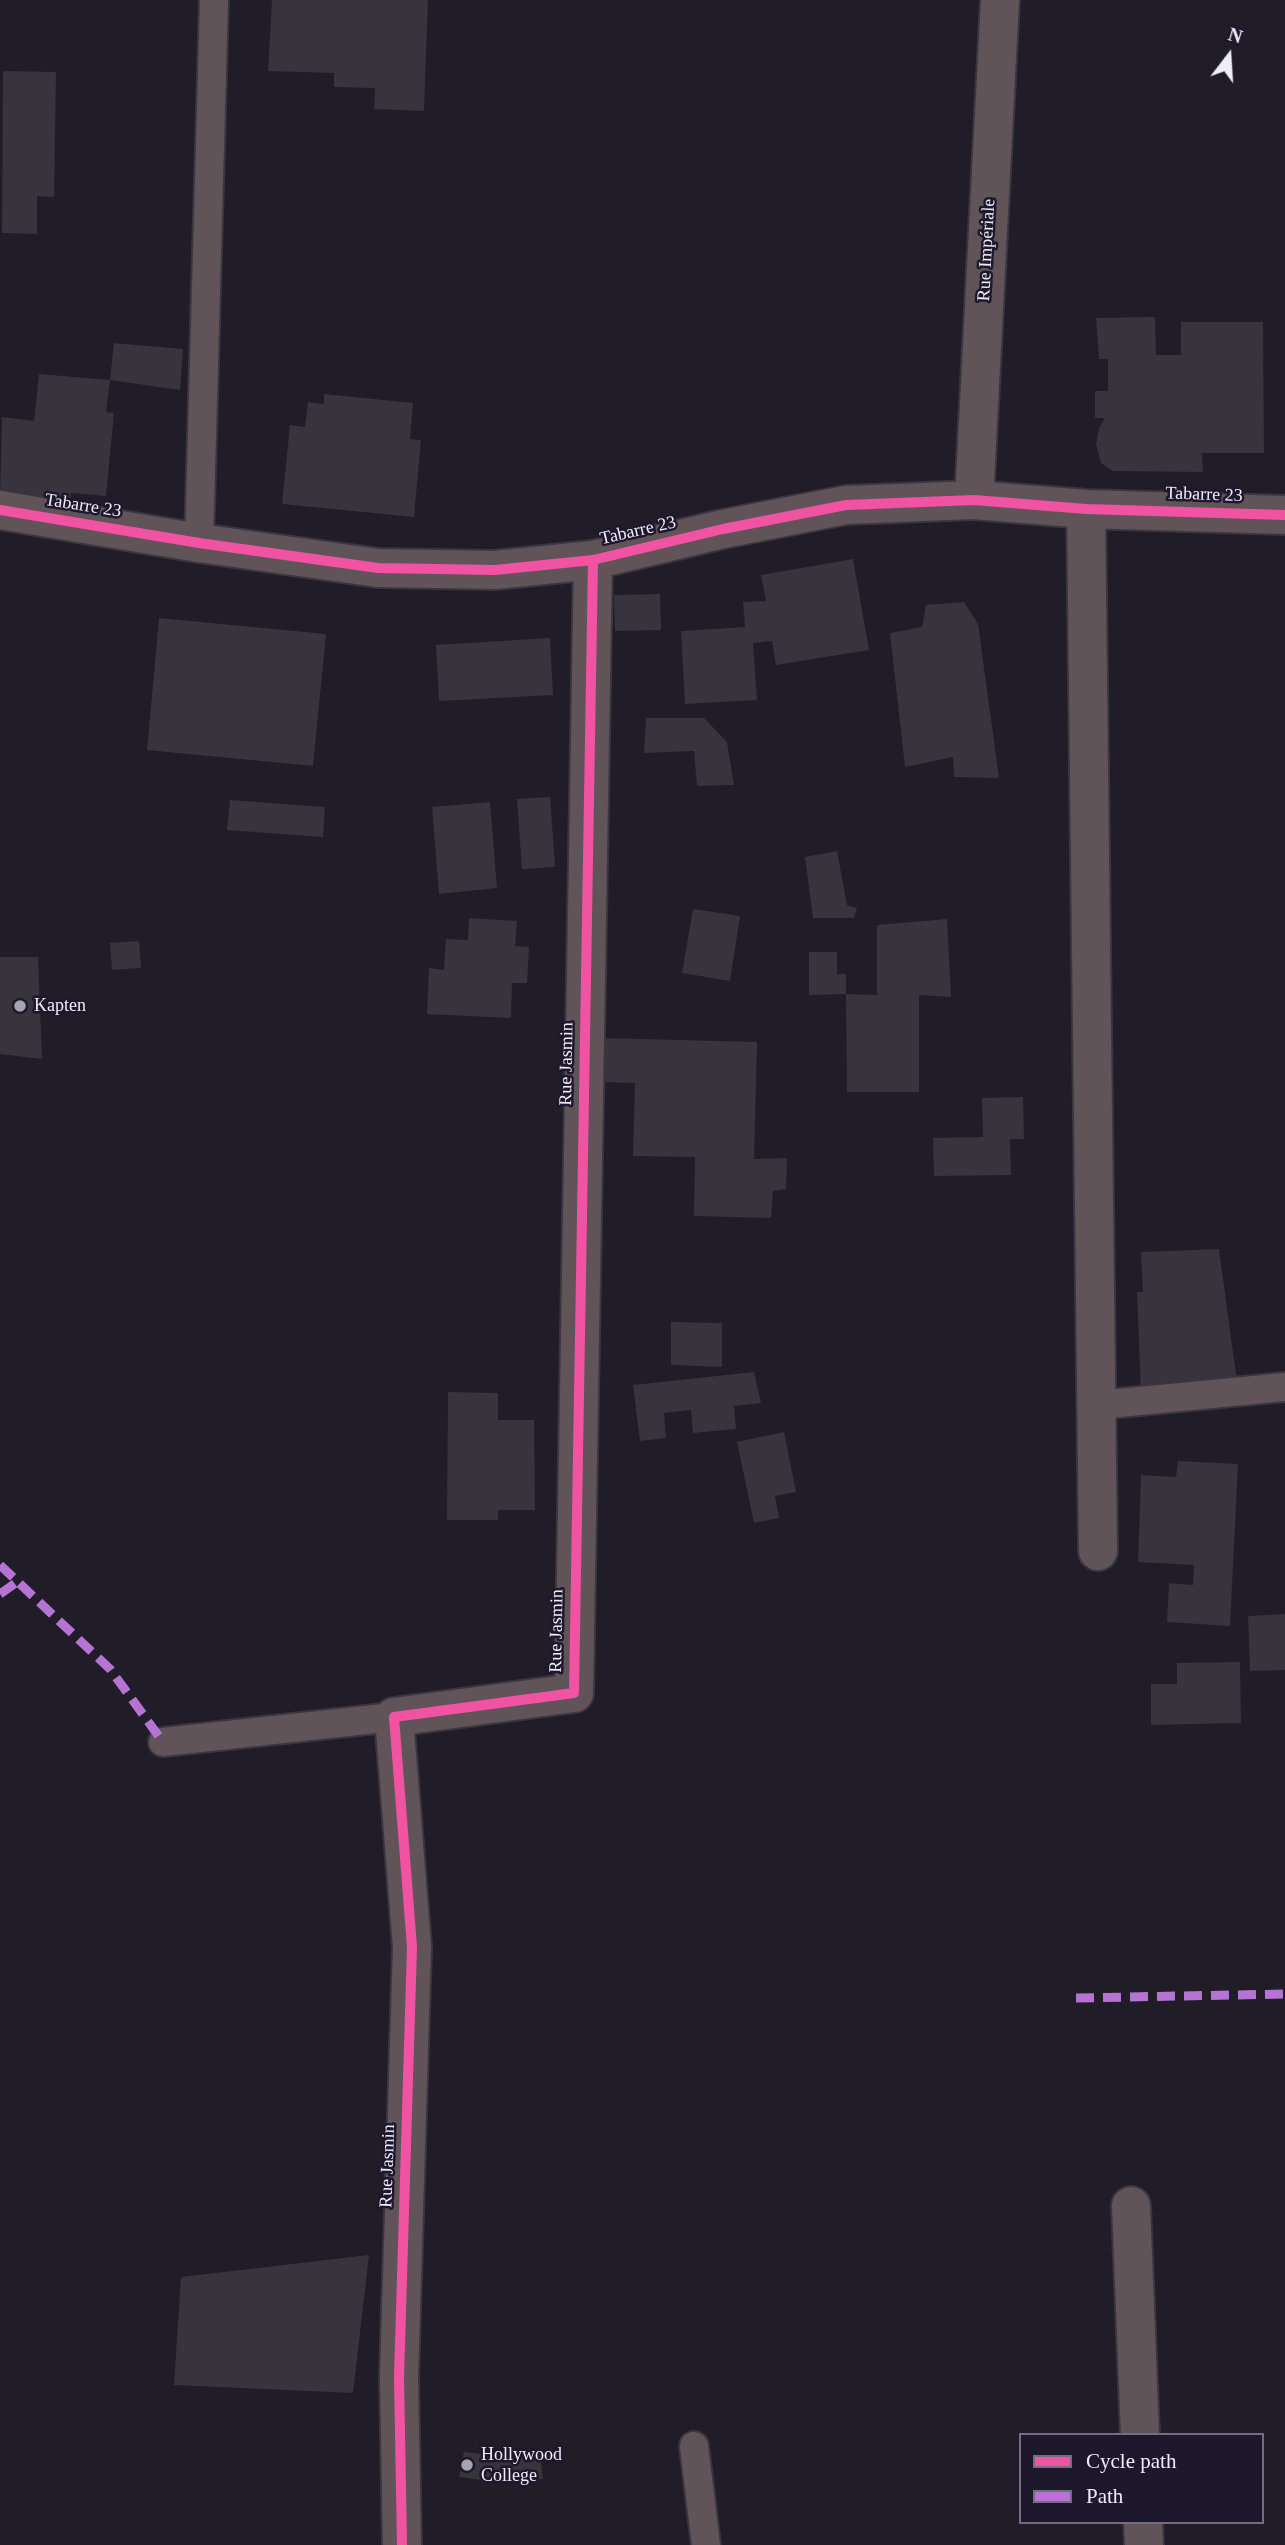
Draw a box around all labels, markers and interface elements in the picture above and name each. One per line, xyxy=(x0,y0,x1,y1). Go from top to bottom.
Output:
north arrow xyxy=(1194,21,1264,91)
text: N xyxy=(1226,23,1245,47)
street label: Rue Impériale xyxy=(974,198,1000,302)
street label: Tabarre 23 xyxy=(1165,483,1243,507)
street label: Tabarre 23 xyxy=(43,489,123,523)
street label: Tabarre 23 xyxy=(598,512,678,550)
place label: Kapten xyxy=(34,995,86,1017)
marker: Kapten xyxy=(12,998,28,1014)
street label: Rue Jasmin xyxy=(555,1022,579,1106)
street label: Rue Jasmin xyxy=(545,1589,569,1673)
street label: Rue Jasmin xyxy=(376,2124,400,2208)
legend xyxy=(1019,2433,1264,2524)
place label: Hollywood College xyxy=(481,2444,562,2486)
text: Cycle path xyxy=(1086,2449,1176,2473)
marker: Hollywood College xyxy=(459,2457,475,2473)
text: Path xyxy=(1086,2484,1123,2508)

